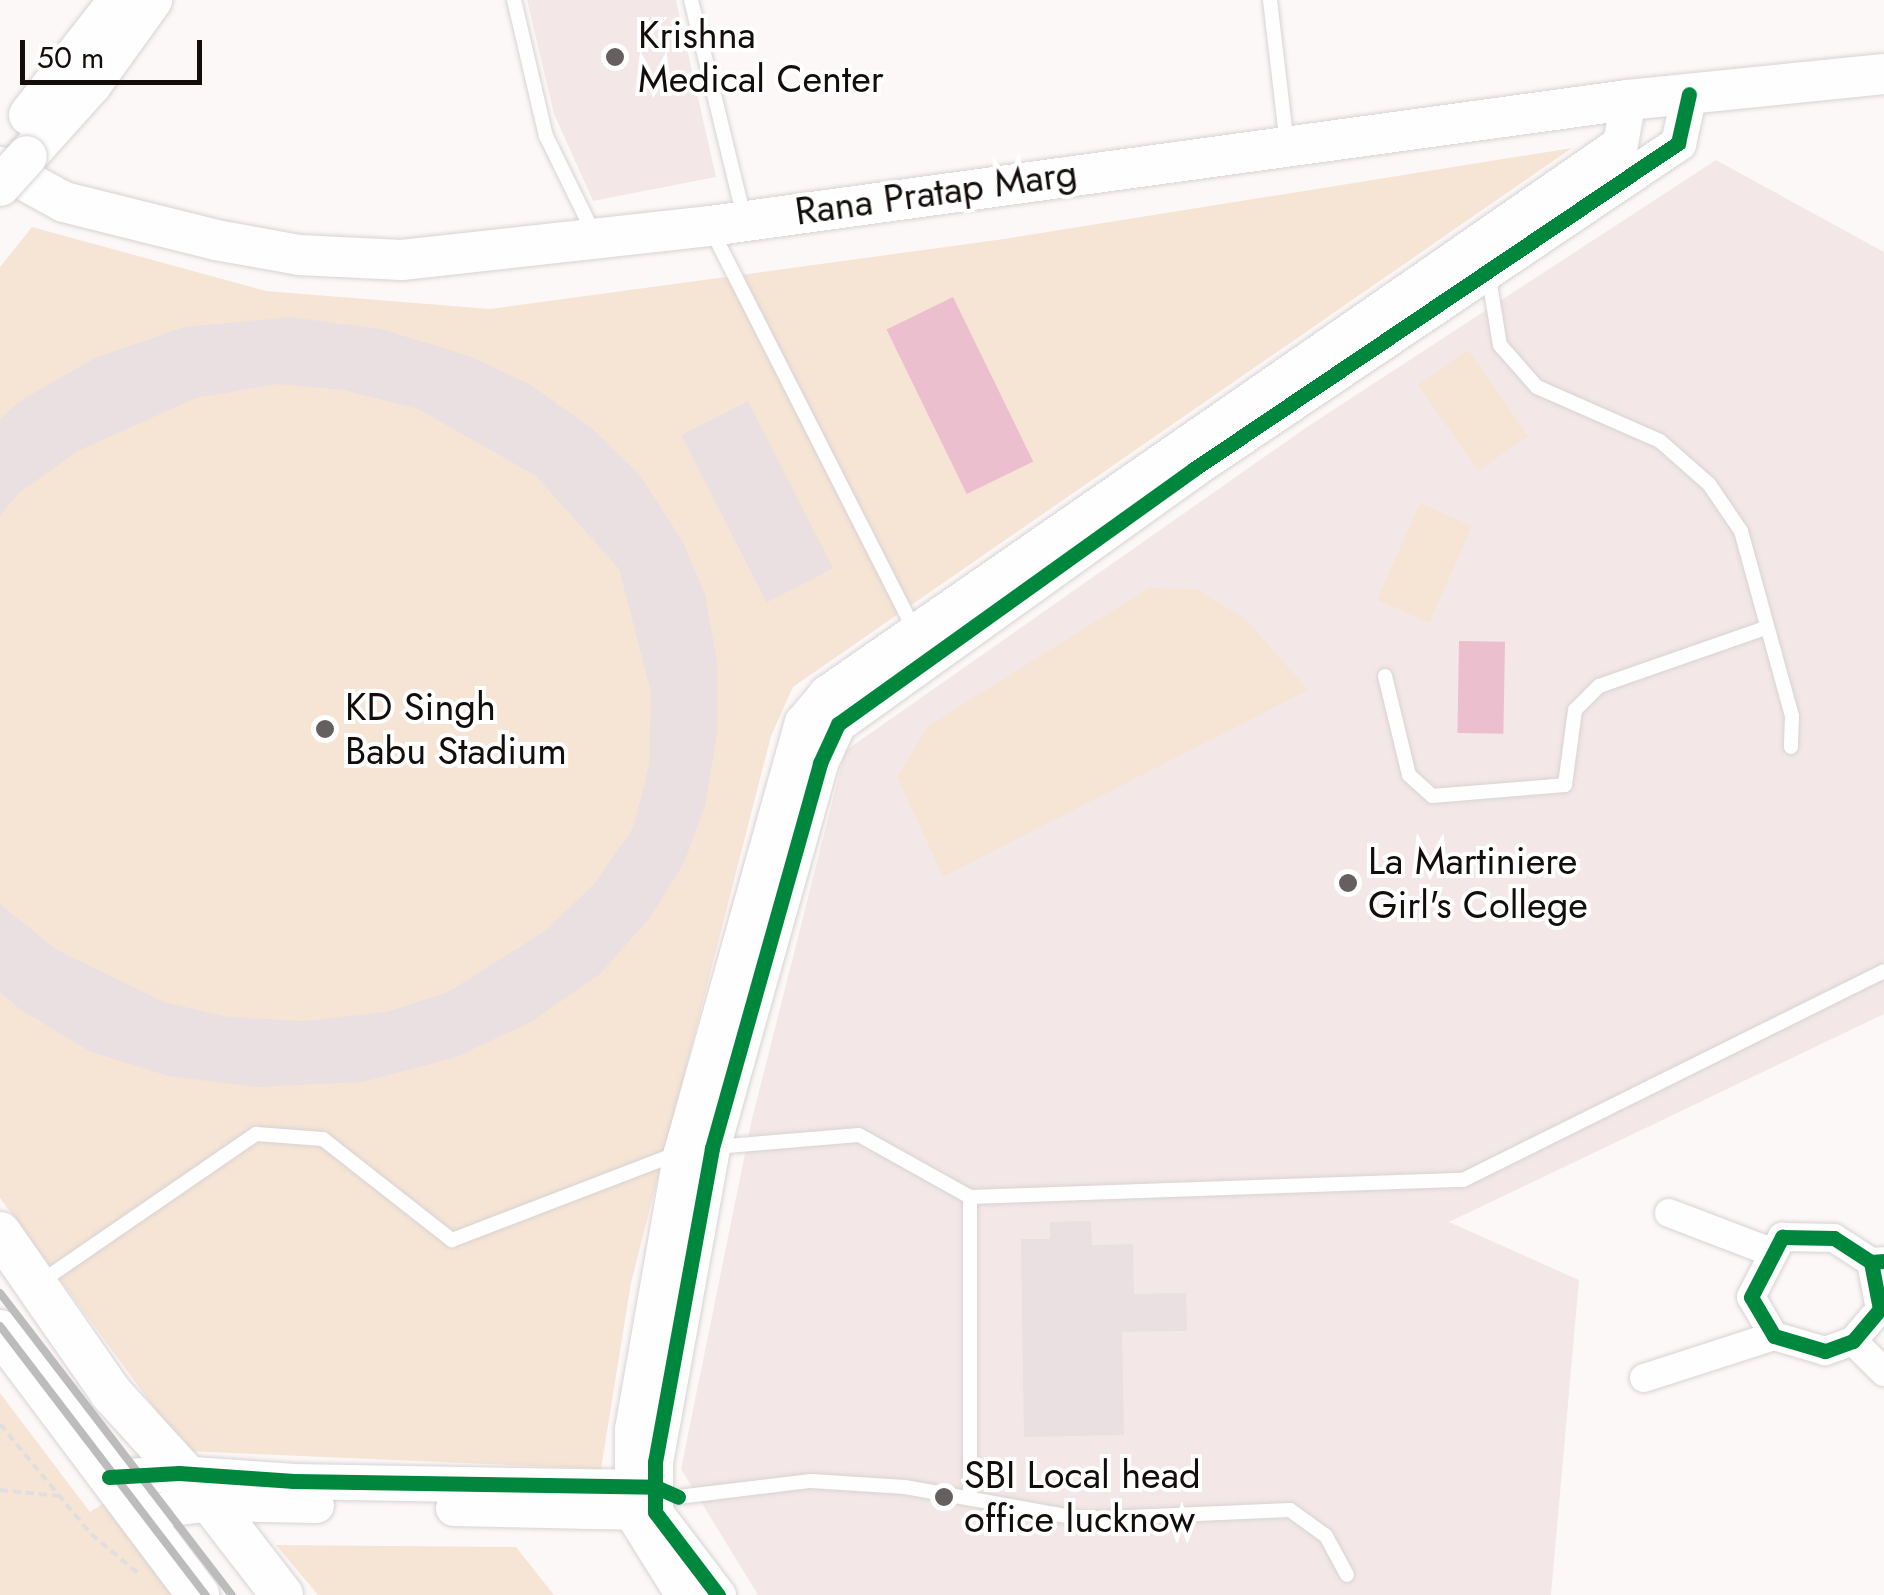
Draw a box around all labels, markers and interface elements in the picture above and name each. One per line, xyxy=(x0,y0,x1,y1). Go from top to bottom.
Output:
place label: Krishna Medical Center xyxy=(638,12,884,101)
scale bar xyxy=(25,20,208,82)
text: 50 m xyxy=(37,36,104,79)
marker: Krishna Medical Center xyxy=(602,44,628,70)
street label: Rana Pratap Marg xyxy=(792,150,1080,234)
place label: KD Singh Babu Stadium xyxy=(345,684,567,774)
marker: KD Singh Babu Stadium xyxy=(314,718,336,740)
place label: La Martiniere Girl's College xyxy=(1368,838,1588,928)
marker: La Martiniere Girl's College xyxy=(1337,872,1359,894)
place label: SBI Local head office lucknow xyxy=(964,1452,1201,1542)
marker: SBI Local head office lucknow xyxy=(933,1486,955,1508)

